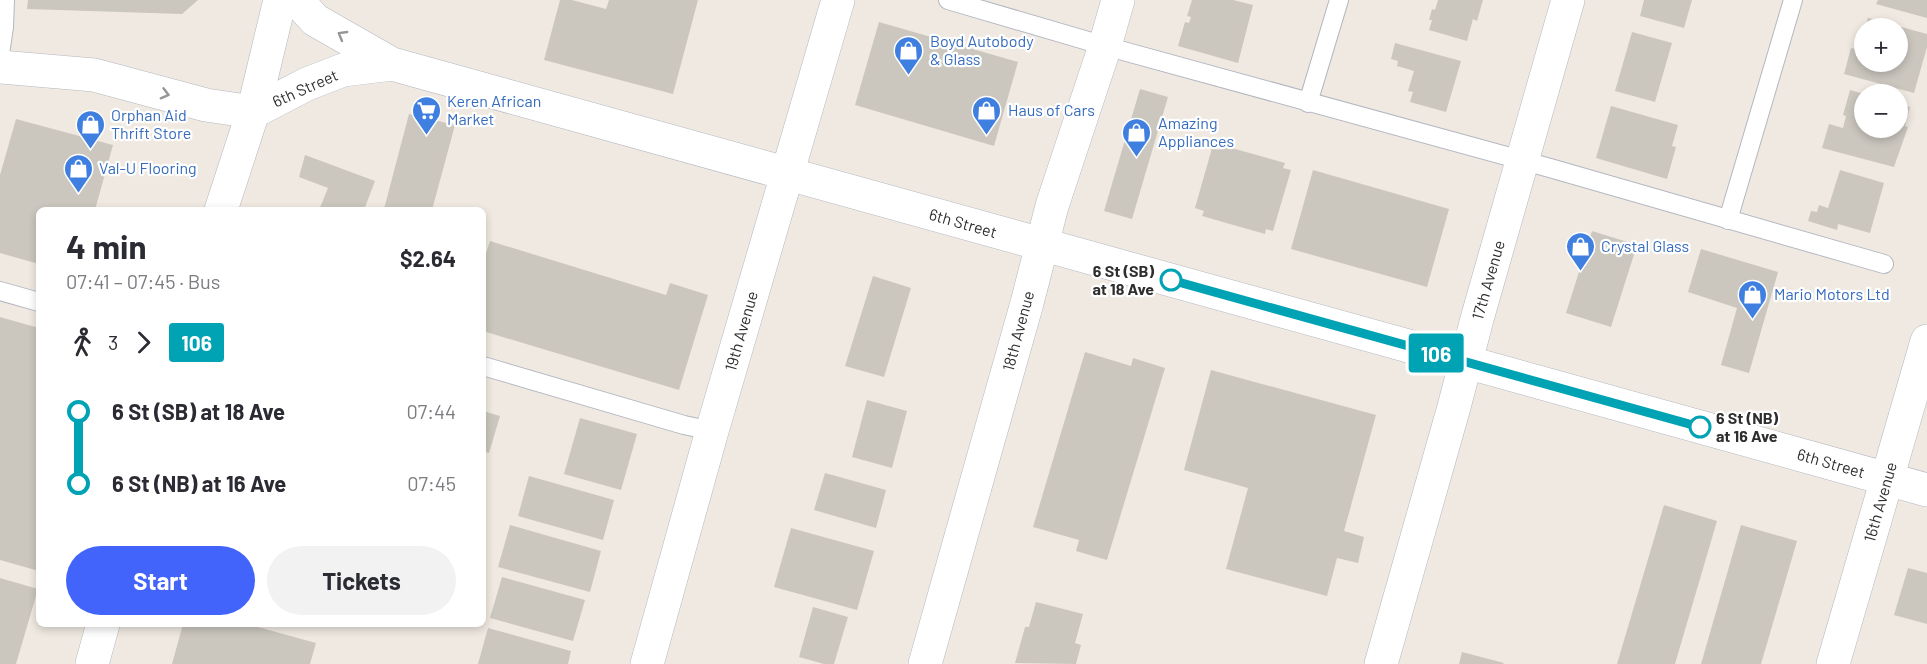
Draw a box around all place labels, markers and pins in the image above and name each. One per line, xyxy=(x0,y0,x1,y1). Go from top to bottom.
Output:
place label: Boyd Autobody & Glass xyxy=(930,31,1034,68)
shop icon: Boyd Autobody & Glass xyxy=(893,34,925,76)
place label: Keren African Market xyxy=(447,91,541,128)
supermarket icon: Keren African Market xyxy=(410,94,442,136)
shop icon: Haus of Cars xyxy=(971,94,1003,136)
place label: Haus of Cars xyxy=(1008,100,1095,119)
place label: Orphan Aid Thrift Store xyxy=(111,105,191,142)
shop icon: Orphan Aid Thrift Store xyxy=(74,108,106,150)
place label: Amazing Appliances xyxy=(1158,113,1234,150)
shop icon: Amazing Appliances xyxy=(1121,116,1153,158)
shop icon: Val-U Flooring xyxy=(62,152,94,194)
place label: Val-U Flooring xyxy=(99,158,197,177)
shop icon: Crystal Glass xyxy=(1564,230,1596,272)
place label: Crystal Glass xyxy=(1601,236,1689,255)
place label: 6 St (SB) at 18 Ave xyxy=(1093,261,1154,298)
marker: 6 St (SB) at 18 Ave xyxy=(1160,269,1182,291)
shop icon: Mario Motors Ltd xyxy=(1737,278,1769,320)
place label: Mario Motors Ltd xyxy=(1774,284,1890,303)
place label: 6 St (NB) at 16 Ave xyxy=(1716,408,1779,445)
marker: 6 St (NB) at 16 Ave xyxy=(1689,416,1711,438)

